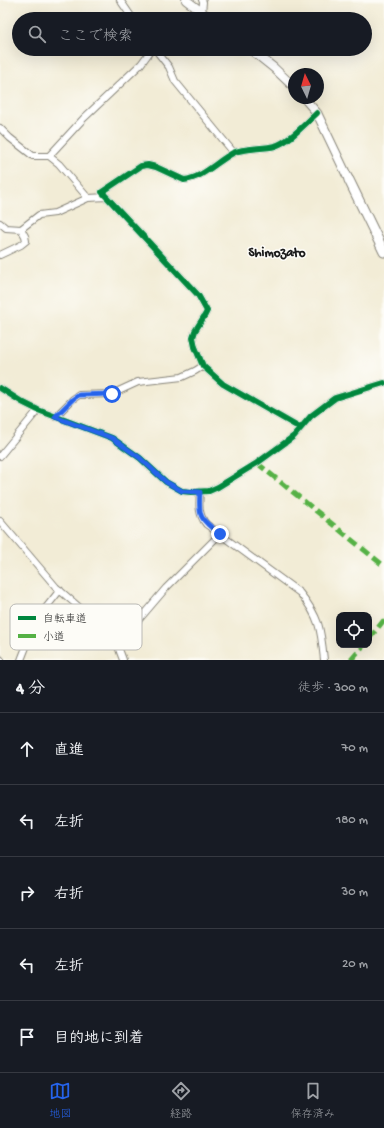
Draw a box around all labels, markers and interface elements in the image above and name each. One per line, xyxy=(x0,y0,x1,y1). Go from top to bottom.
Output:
search box xyxy=(12,12,372,56)
icon: search xyxy=(26,23,48,45)
text: ここで検索 xyxy=(58,28,133,46)
north arrow xyxy=(288,68,324,104)
district label: Shimozato xyxy=(249,246,306,261)
route start xyxy=(103,385,121,403)
route end xyxy=(211,525,229,543)
legend xyxy=(10,604,142,650)
map controls xyxy=(336,612,372,648)
button: locate xyxy=(336,612,372,648)
text: 自転車道 xyxy=(43,613,87,626)
text: 小道 xyxy=(43,631,65,644)
text: 4 分 xyxy=(16,680,45,700)
text: 徒歩 · 300 m xyxy=(298,681,368,696)
icon: ahead xyxy=(16,738,38,760)
text: 70 m xyxy=(342,741,368,756)
text: 直進 xyxy=(54,742,84,760)
icon: left xyxy=(16,810,38,832)
text: 180 m xyxy=(336,813,368,828)
text: 左折 xyxy=(54,814,84,832)
icon: right xyxy=(16,882,38,904)
text: 30 m xyxy=(342,885,368,900)
text: 右折 xyxy=(54,886,84,904)
icon: left xyxy=(16,954,38,976)
text: 20 m xyxy=(342,957,368,972)
text: 左折 xyxy=(54,958,84,976)
icon: arrive xyxy=(16,1026,38,1048)
text: 目的地に到着 xyxy=(54,1030,144,1048)
tab: 地図 xyxy=(49,1080,71,1121)
tab: 経路 xyxy=(170,1080,192,1121)
tab: 保存済み xyxy=(291,1080,335,1121)

